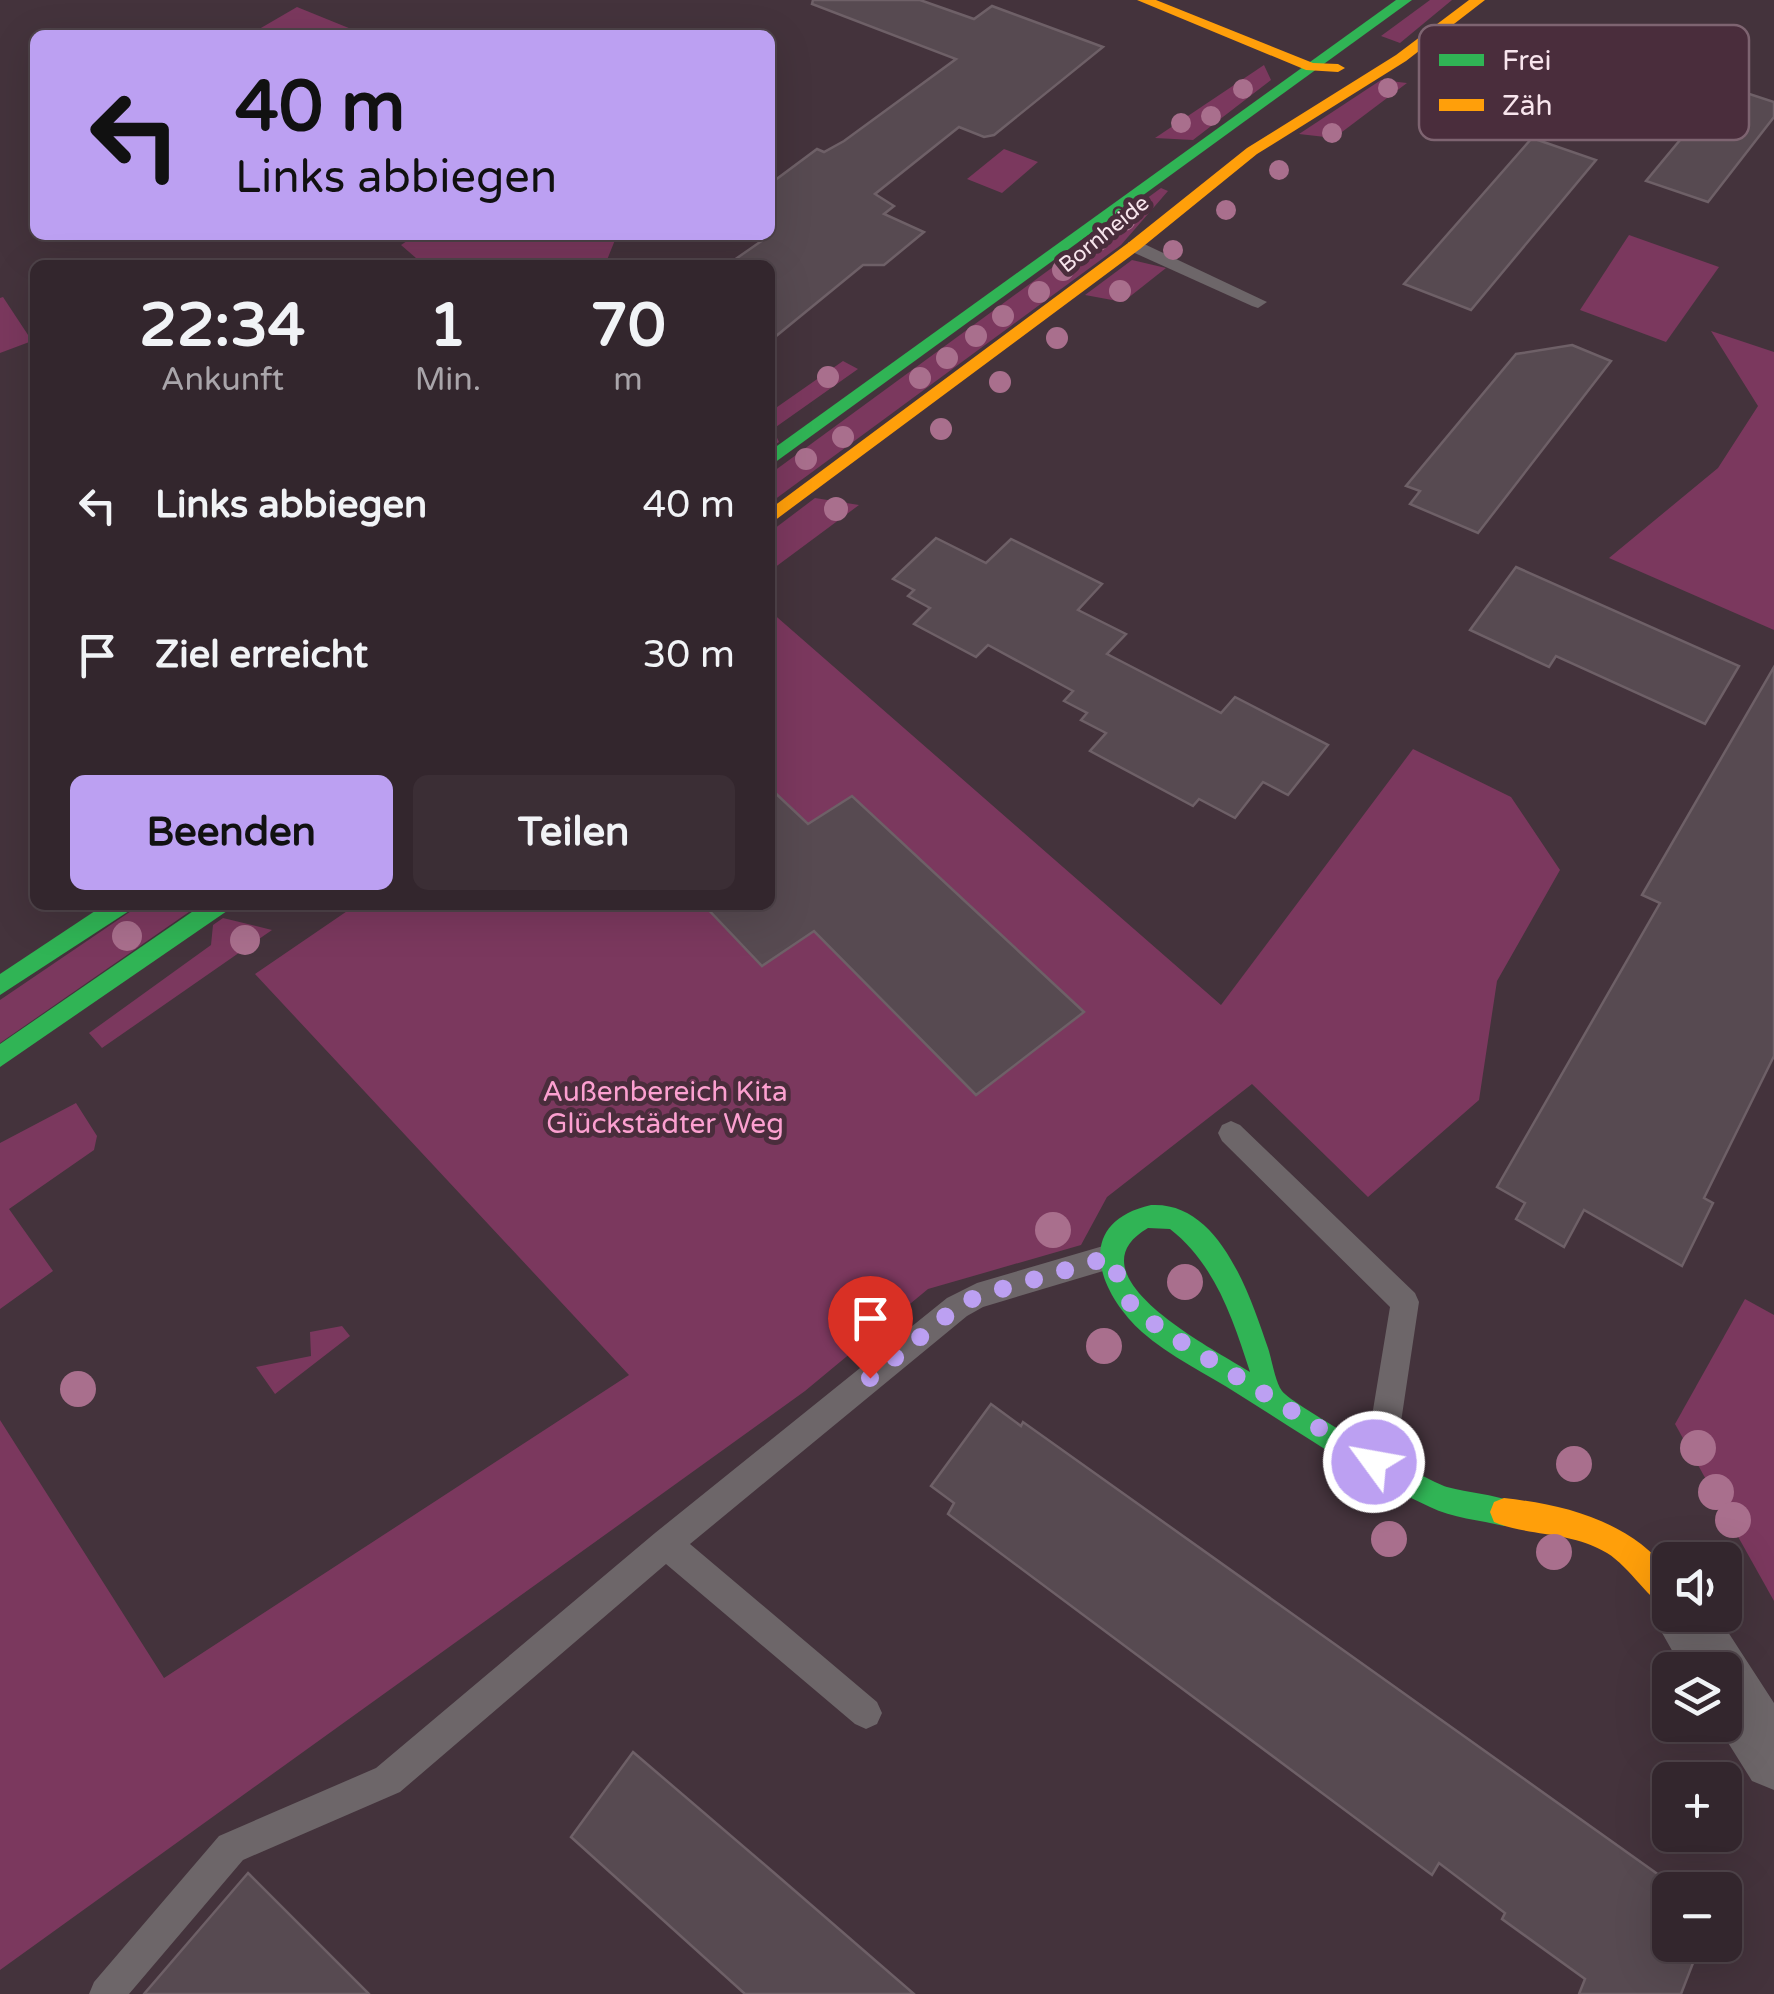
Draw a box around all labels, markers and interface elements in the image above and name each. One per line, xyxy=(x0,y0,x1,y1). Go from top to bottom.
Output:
legend xyxy=(1419,25,1749,140)
text: Frei xyxy=(1502,44,1551,78)
text: 40 m xyxy=(235,66,405,150)
icon: left xyxy=(70,70,200,200)
text: Zäh xyxy=(1502,89,1553,123)
text: Links abbiegen xyxy=(235,151,557,205)
street label: Bornheide xyxy=(1054,190,1154,278)
text: 22:34 xyxy=(139,290,306,362)
text: 1 xyxy=(429,290,467,362)
text: 70 xyxy=(590,290,666,362)
text: Ankunft xyxy=(161,361,284,399)
text: Min. xyxy=(415,361,481,399)
text: m xyxy=(613,361,643,399)
icon: left xyxy=(70,478,125,533)
text: Links abbiegen xyxy=(155,482,427,528)
text: 40 m xyxy=(643,482,735,528)
icon: arrive xyxy=(70,628,125,683)
text: Ziel erreicht xyxy=(155,632,368,678)
text: 30 m xyxy=(643,632,735,678)
button: Beenden xyxy=(70,775,393,890)
button: Teilen xyxy=(413,775,735,890)
park label: Außenbereich Kita Glückstädter Weg xyxy=(542,1075,788,1141)
pin xyxy=(828,1276,913,1379)
icon: arrive xyxy=(843,1291,898,1346)
position arrow xyxy=(1322,1410,1426,1514)
map controls xyxy=(1652,1542,1742,1962)
button: sound xyxy=(1652,1542,1742,1632)
button: layers xyxy=(1652,1652,1742,1742)
button: + xyxy=(1652,1762,1742,1852)
button: − xyxy=(1652,1872,1742,1962)

